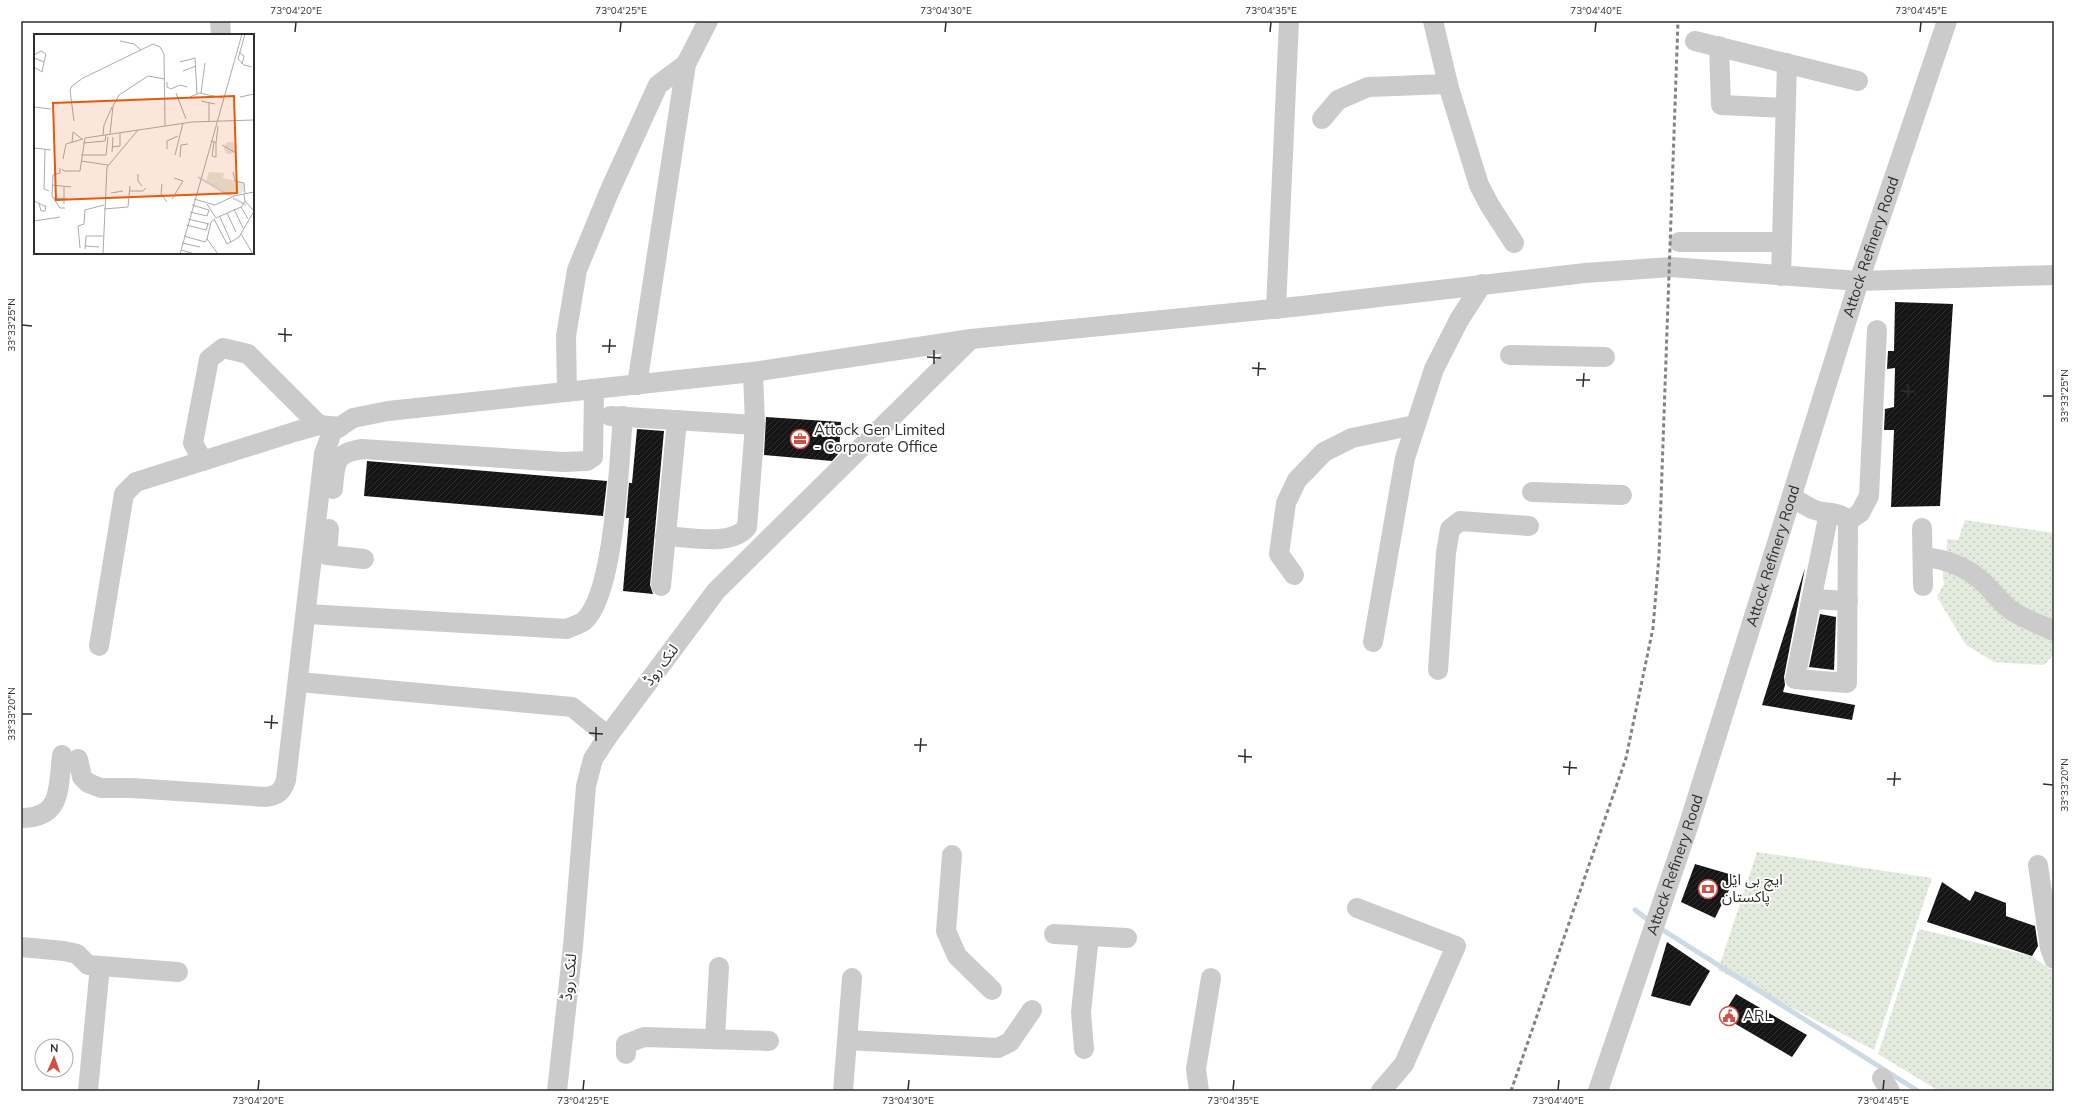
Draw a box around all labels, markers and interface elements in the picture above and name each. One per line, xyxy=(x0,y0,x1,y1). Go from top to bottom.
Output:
text: 73°04'20"E xyxy=(270,4,322,17)
text: 73°04'25"E xyxy=(595,4,647,17)
text: 73°04'30"E xyxy=(920,4,972,17)
text: 73°04'35"E xyxy=(1245,4,1297,17)
text: 73°04'40"E xyxy=(1570,4,1622,17)
text: 73°04'45"E xyxy=(1895,4,1947,17)
inset map xyxy=(34,34,254,254)
street label: Attock Refinery Road xyxy=(1838,174,1903,320)
text: 33°33'25"N xyxy=(5,298,18,352)
text: 33°33'25"N xyxy=(2058,369,2071,423)
place label: Attock Gen Limited - Corporate Office xyxy=(814,420,945,456)
office icon: Attock Gen Limited - Corporate Office xyxy=(789,428,811,450)
street label: Attock Refinery Road xyxy=(1741,483,1804,629)
street label: لنک روڈ xyxy=(639,640,682,689)
text: 33°33'20"N xyxy=(5,687,18,741)
text: 33°33'20"N xyxy=(2058,758,2071,812)
street label: Attock Refinery Road xyxy=(1642,792,1707,937)
place label: ایچ بی ایل پاکستان xyxy=(1722,870,1783,907)
bank icon: ایچ بی ایل پاکستان xyxy=(1697,878,1719,900)
street label: لنک روڈ xyxy=(557,953,580,1001)
public building icon: ARL xyxy=(1718,1005,1740,1027)
place label: ARL xyxy=(1743,1006,1773,1025)
north arrow xyxy=(34,1038,74,1078)
text: N xyxy=(50,1041,59,1055)
text: 73°04'20"E xyxy=(232,1094,284,1107)
text: 73°04'25"E xyxy=(557,1094,609,1107)
text: 73°04'30"E xyxy=(882,1094,934,1107)
text: 73°04'35"E xyxy=(1207,1094,1259,1107)
text: 73°04'40"E xyxy=(1532,1094,1584,1107)
text: 73°04'45"E xyxy=(1857,1094,1909,1107)

